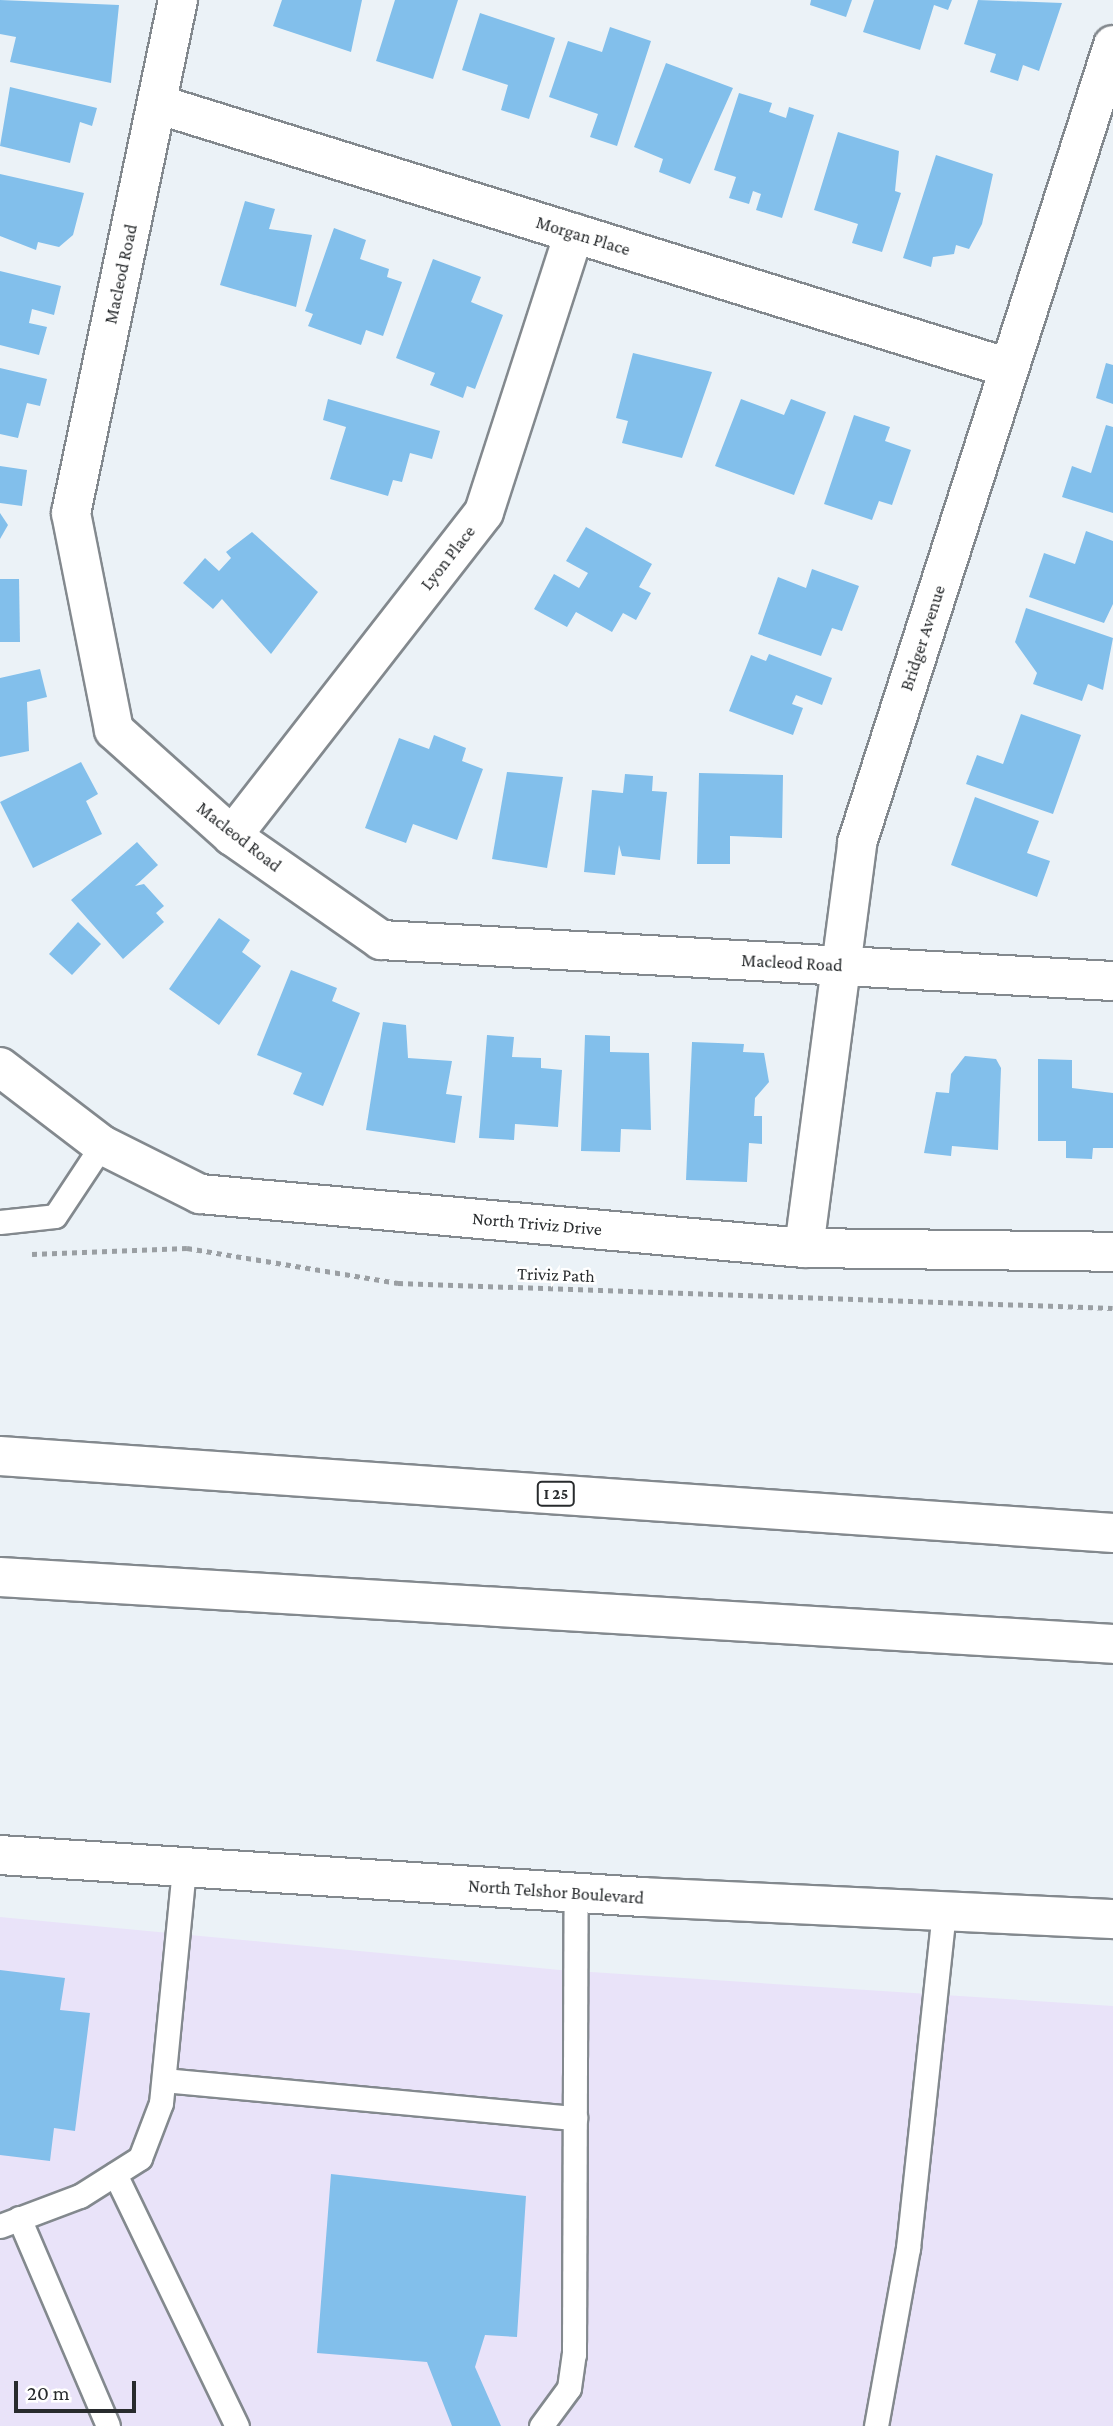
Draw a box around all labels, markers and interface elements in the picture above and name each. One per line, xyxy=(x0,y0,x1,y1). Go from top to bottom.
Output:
street label: Morgan Place xyxy=(533,211,633,261)
street label: Macleod Road xyxy=(100,222,142,326)
street label: Lyon Place xyxy=(416,521,480,595)
street label: Bridger Avenue xyxy=(896,582,950,694)
street label: Macleod Road xyxy=(192,797,286,877)
street label: Macleod Road xyxy=(741,950,843,976)
street label: North Triviz Drive xyxy=(471,1208,603,1240)
street label: Triviz Path xyxy=(517,1263,595,1287)
road number: I 25 xyxy=(537,1482,575,1506)
street label: North Telshor Boulevard xyxy=(467,1875,645,1909)
scale bar xyxy=(18,2366,140,2410)
text: 20 m xyxy=(27,2381,70,2405)

